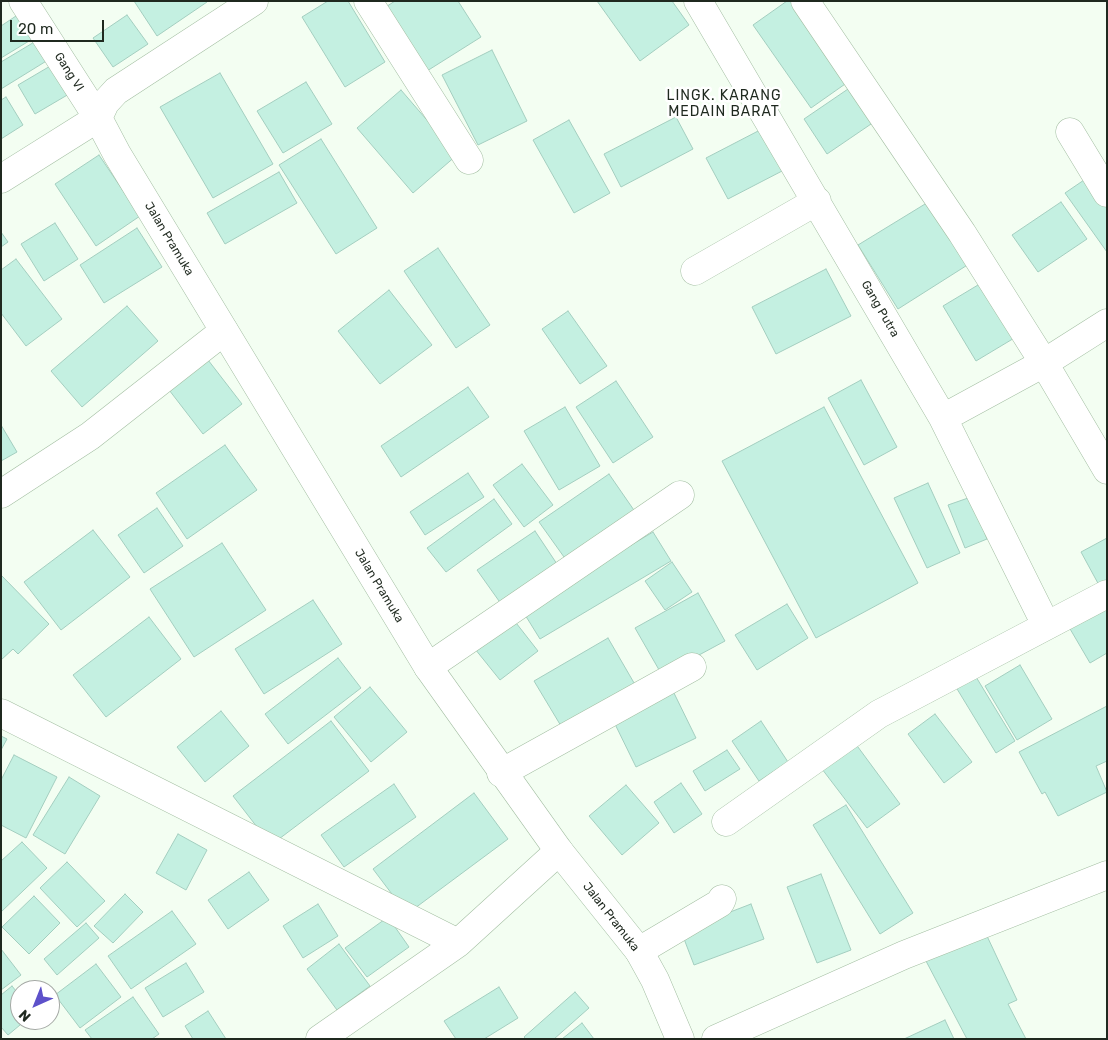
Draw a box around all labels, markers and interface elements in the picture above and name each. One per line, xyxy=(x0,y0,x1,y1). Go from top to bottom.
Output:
scale bar xyxy=(12,10,106,42)
text: 20 m xyxy=(18,20,53,38)
street label: Gang VI xyxy=(51,50,87,94)
district label: LINGK. KARANG MEDAIN BARAT xyxy=(665,88,783,120)
street label: Jalan Pramuka xyxy=(141,200,197,278)
street label: Gang Putra xyxy=(858,278,902,340)
street label: Jalan Pramuka xyxy=(351,547,407,625)
street label: Jalan Pramuka xyxy=(580,880,642,954)
north arrow xyxy=(10,980,60,1030)
text: N xyxy=(15,1006,34,1025)

